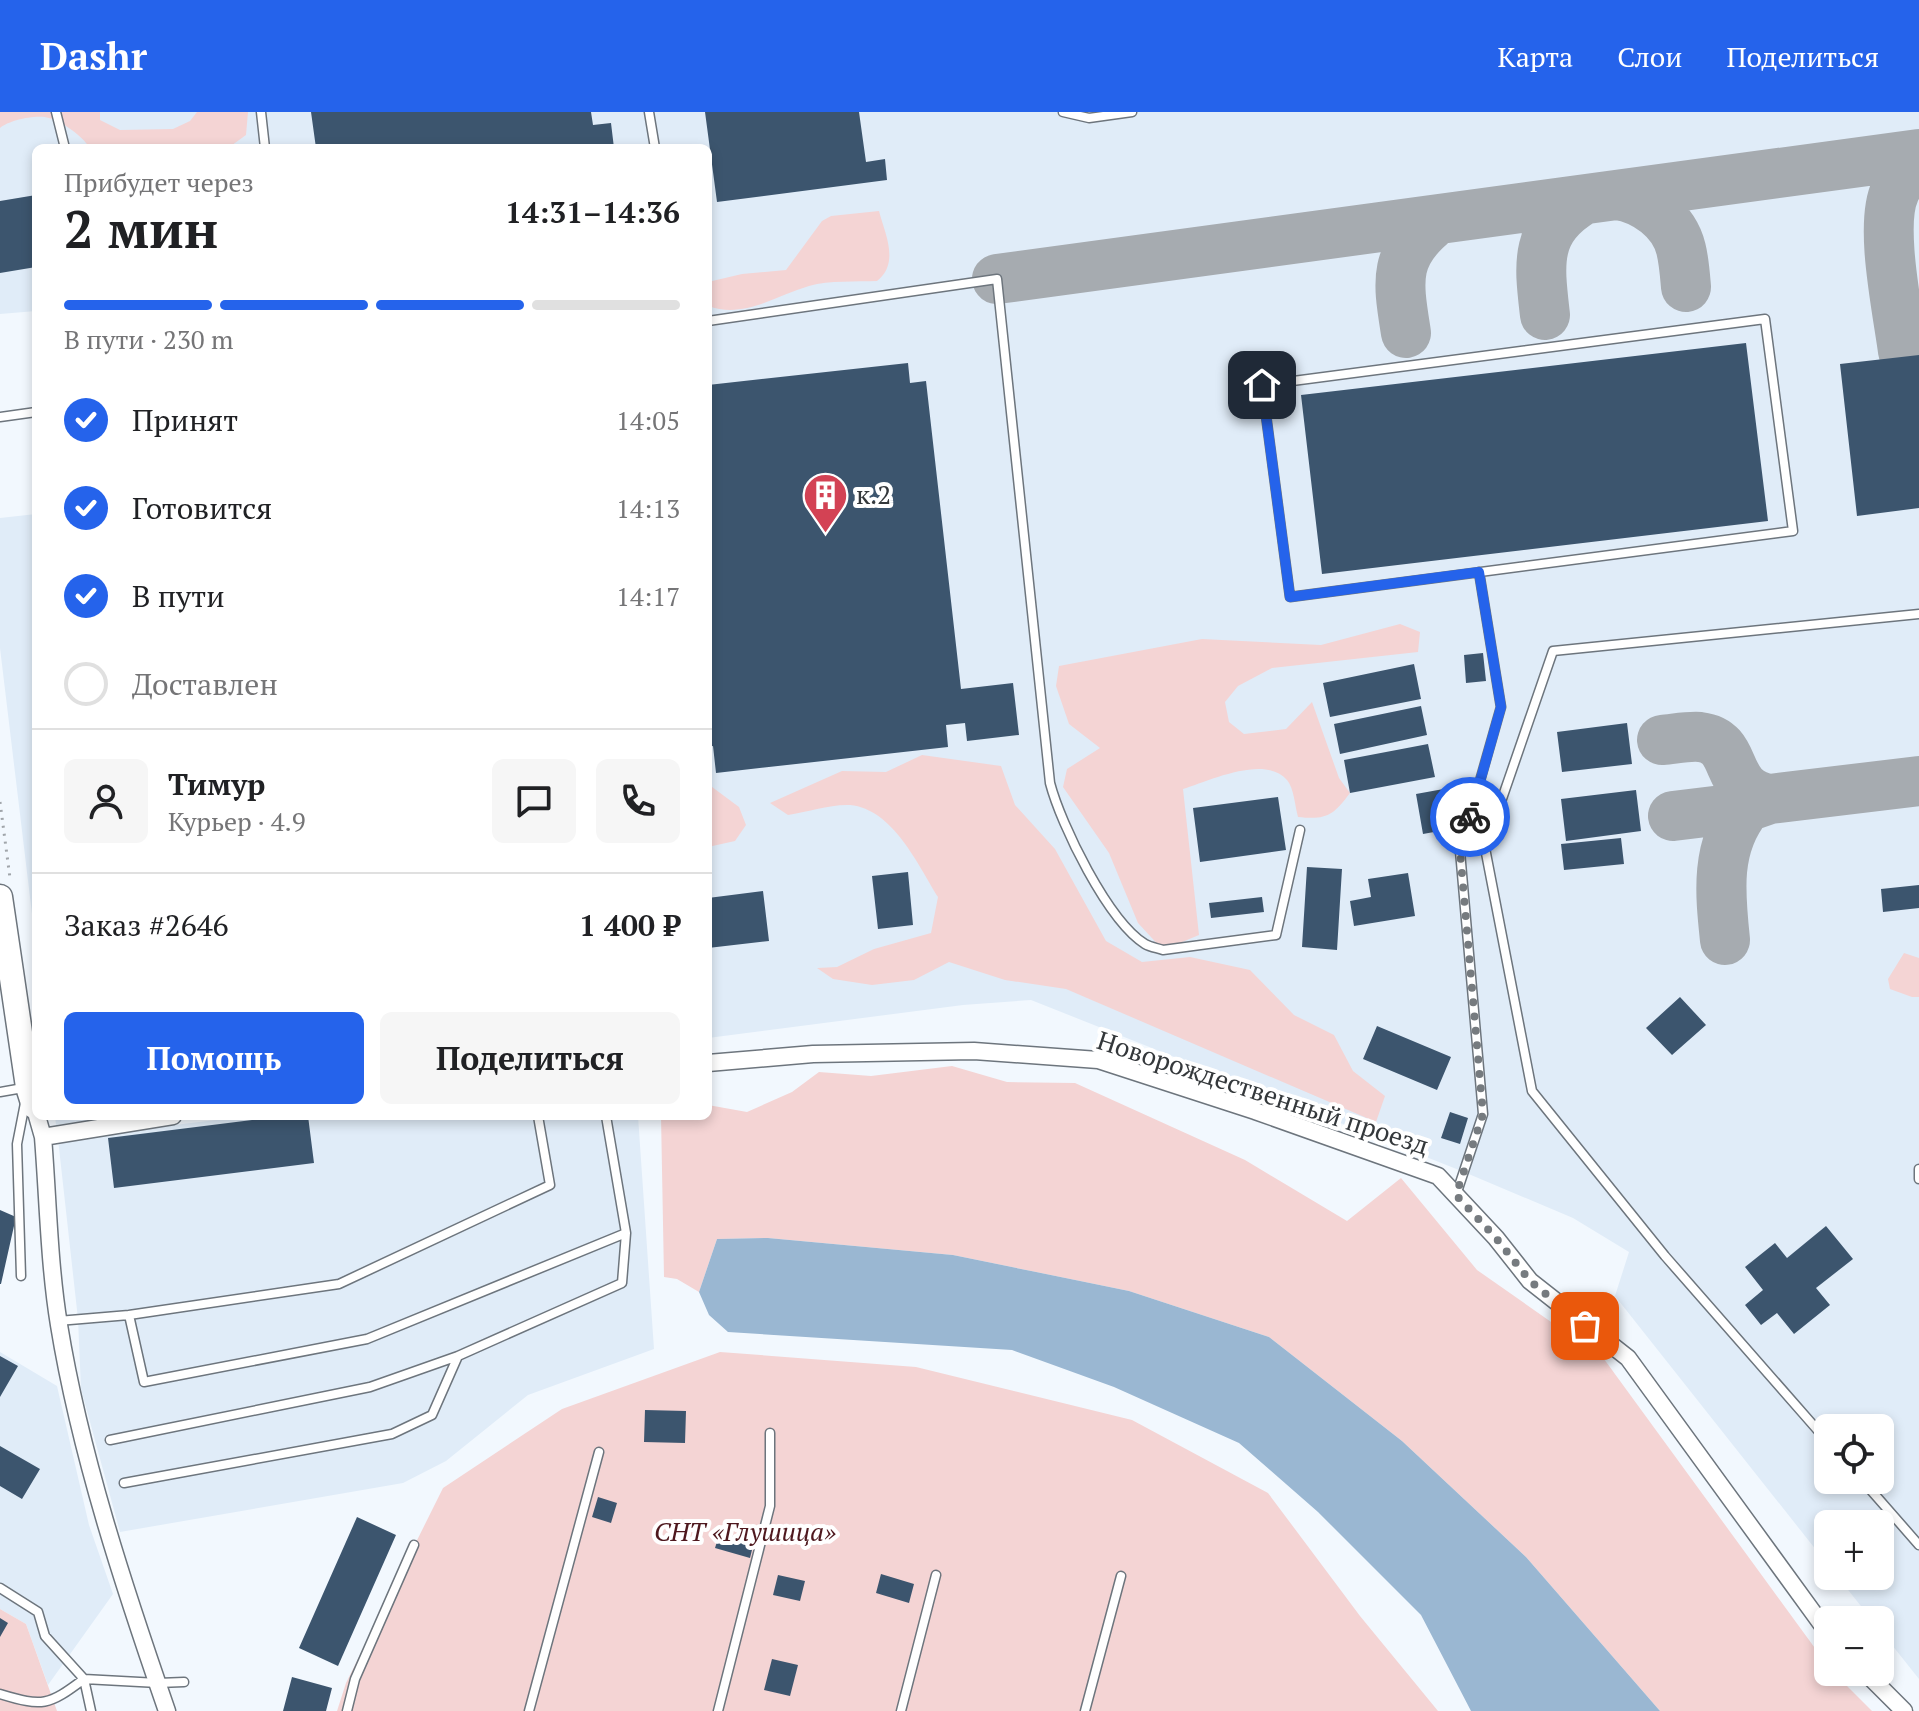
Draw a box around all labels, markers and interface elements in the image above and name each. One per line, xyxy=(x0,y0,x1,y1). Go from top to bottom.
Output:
text: Dashr xyxy=(40,31,147,81)
text: Карта xyxy=(1498,38,1573,75)
text: Слои xyxy=(1617,38,1682,75)
text: Поделиться xyxy=(1726,38,1879,75)
text: Прибудет через xyxy=(64,165,254,199)
text: 14:31–14:36 xyxy=(505,192,680,232)
text: 2 мин xyxy=(64,194,218,263)
text: В пути · 230 m xyxy=(64,322,233,356)
pin xyxy=(1228,351,1296,419)
icon: home xyxy=(1240,363,1284,407)
icon: check xyxy=(64,398,108,442)
text: Принят xyxy=(132,400,238,440)
text: 14:05 xyxy=(616,403,680,437)
building icon: к.2 xyxy=(801,471,849,534)
place label: к.2 xyxy=(856,477,891,511)
icon: check xyxy=(64,486,108,530)
text: Готовится xyxy=(132,488,272,528)
text: 14:13 xyxy=(616,491,680,525)
icon: check xyxy=(64,574,108,618)
text: В пути xyxy=(132,576,225,616)
text: 14:17 xyxy=(616,579,680,613)
text: Доставлен xyxy=(132,664,278,704)
button: person xyxy=(64,759,148,843)
button: chat xyxy=(492,759,576,843)
button: phone xyxy=(596,759,680,843)
text: Тимур xyxy=(168,764,265,804)
courier xyxy=(1430,777,1510,857)
icon: bike xyxy=(1448,795,1492,839)
text: Курьер · 4.9 xyxy=(168,804,306,838)
text: Заказ #2646 xyxy=(64,905,229,945)
text: 1 400 ₽ xyxy=(579,905,680,945)
button: Помощь xyxy=(64,1012,364,1104)
button: Поделиться xyxy=(380,1012,680,1104)
street label: Новорождественный проезд xyxy=(1093,1022,1434,1162)
pin xyxy=(1551,1292,1619,1360)
icon: bag xyxy=(1563,1304,1607,1348)
map controls xyxy=(1814,1414,1894,1686)
button: locate xyxy=(1814,1414,1894,1494)
button: + xyxy=(1814,1510,1894,1590)
park label: СНТ «Глушица» xyxy=(654,1514,836,1548)
button: − xyxy=(1814,1606,1894,1686)

